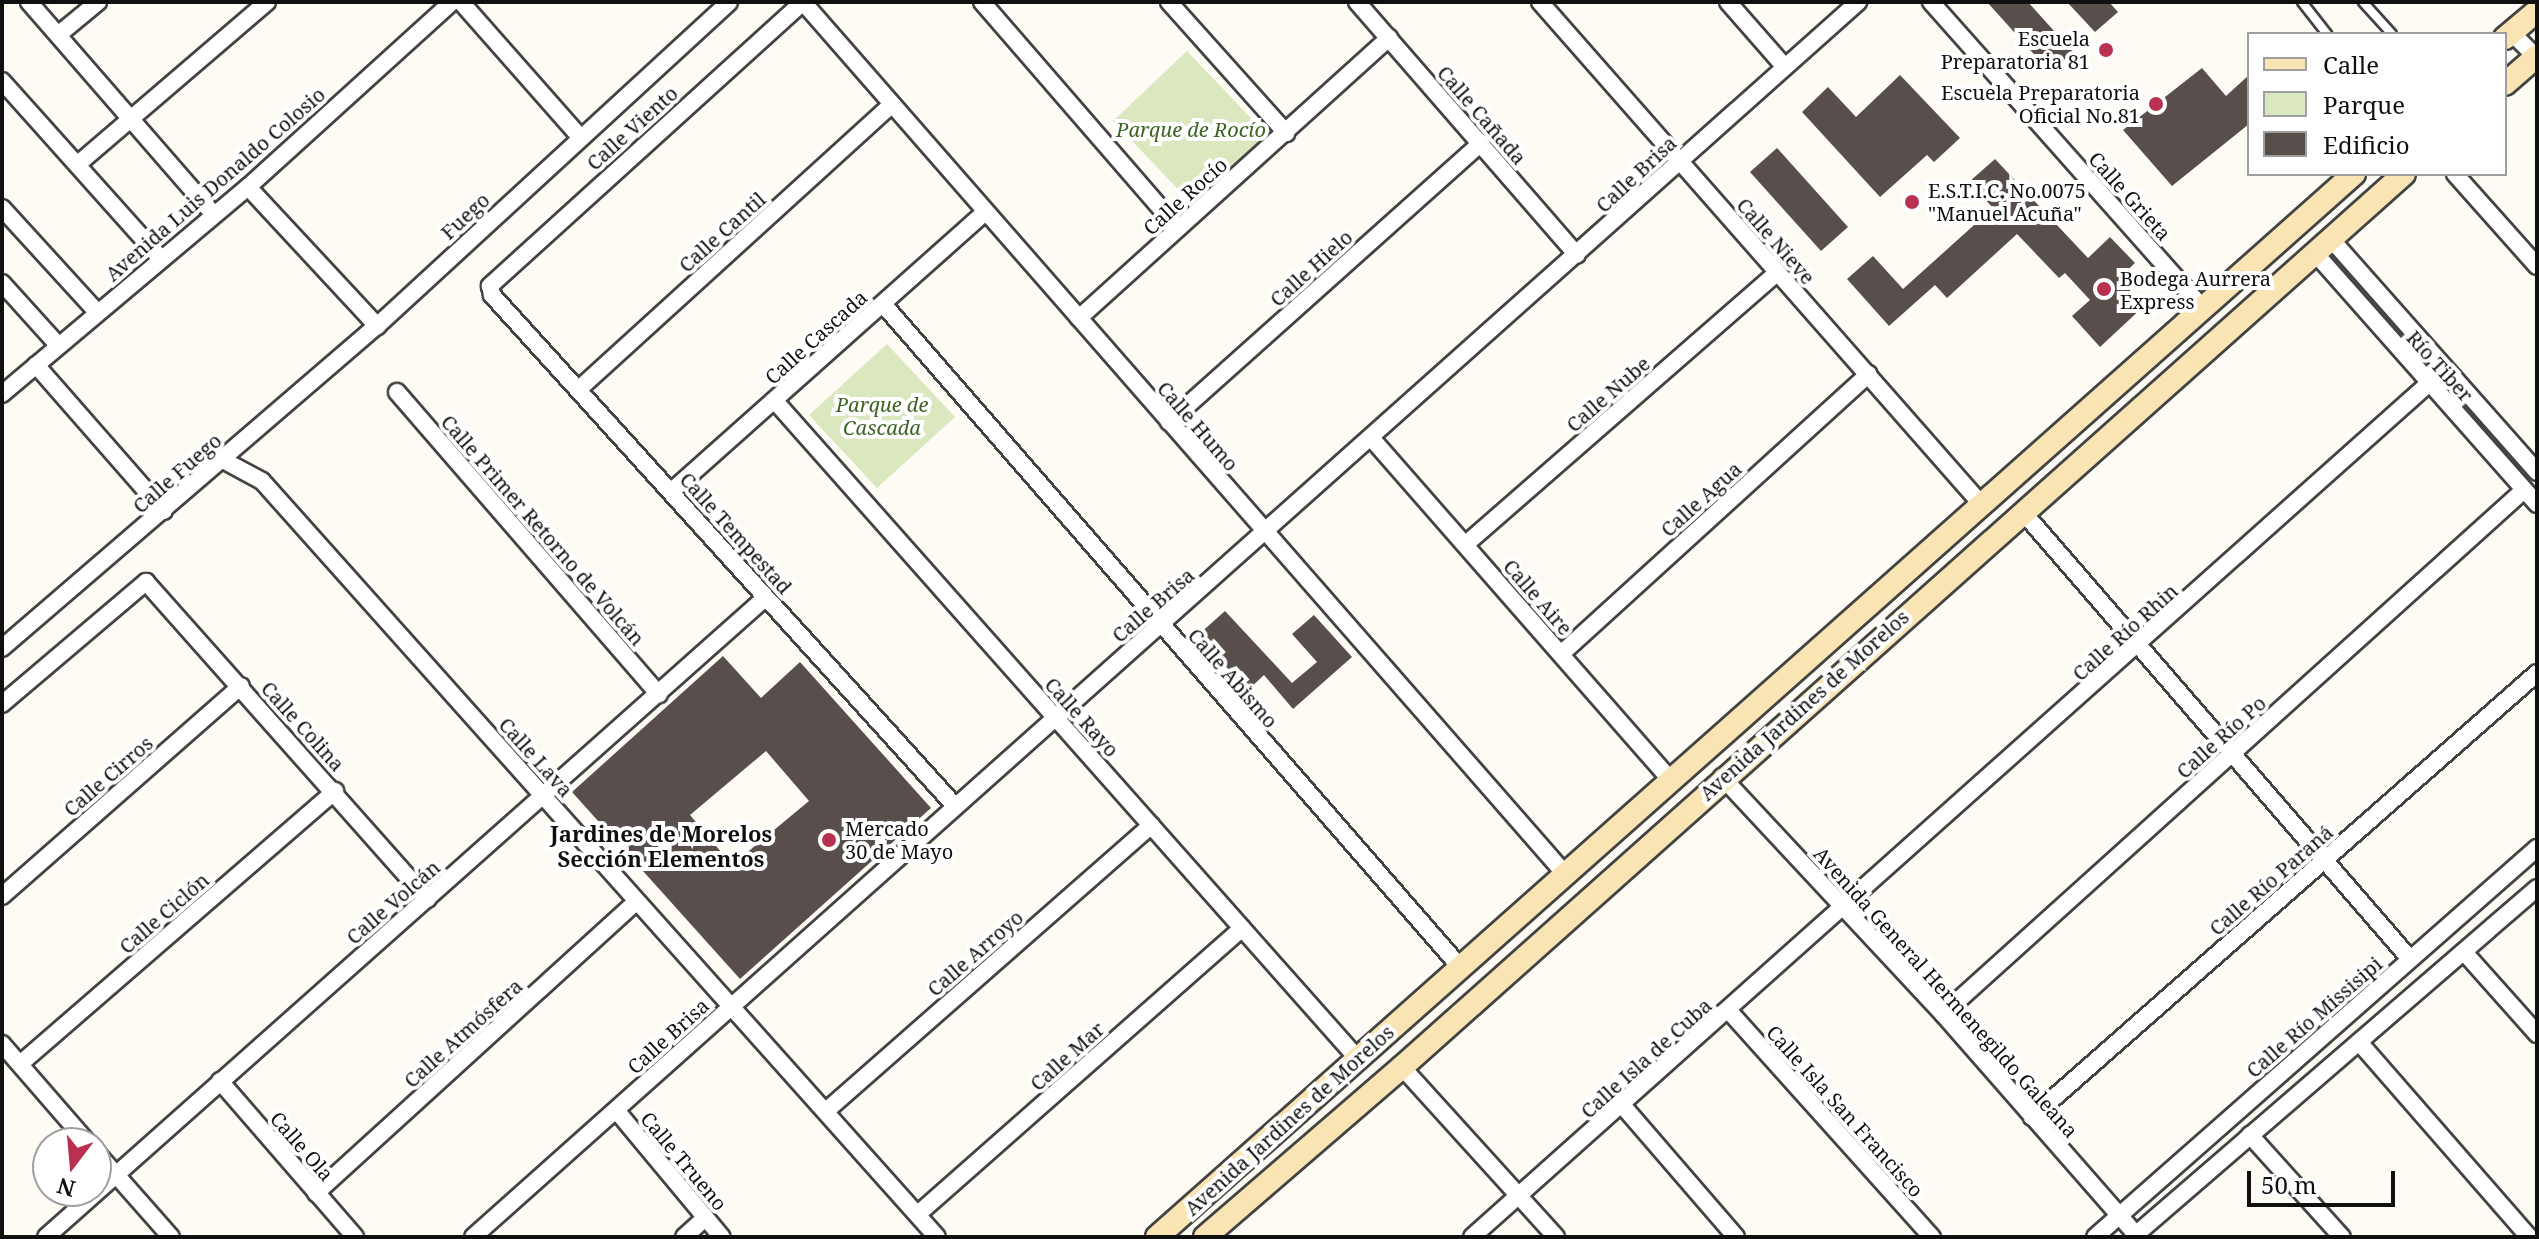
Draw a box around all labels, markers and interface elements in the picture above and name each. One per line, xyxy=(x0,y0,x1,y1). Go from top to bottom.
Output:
place label: Escuela Preparatoria 81 xyxy=(1941,26,2090,73)
legend xyxy=(2247,32,2507,176)
marker: Escuela Preparatoria 81 xyxy=(2097,41,2115,59)
text: Calle xyxy=(2323,48,2379,81)
street label: Calle Cañada xyxy=(1433,61,1531,169)
place label: Escuela Preparatoria Oficial No.81 xyxy=(1941,80,2140,127)
street label: Calle Viento xyxy=(582,81,682,175)
street label: Avenida Luis Donaldo Colosio xyxy=(100,82,330,286)
text: Parque xyxy=(2323,88,2405,121)
marker: Escuela Preparatoria Oficial No.81 xyxy=(2147,95,2165,113)
park label: Parque de Rocío xyxy=(1116,117,1266,141)
text: Edificio xyxy=(2323,128,2410,161)
street label: Calle Brisa xyxy=(1591,131,1681,217)
street label: Calle Grieta xyxy=(2084,147,2176,245)
street label: Calle Rocío xyxy=(1138,152,1232,240)
place label: E.S.T.I.C. No.0075 "Manuel Acuña" xyxy=(1928,178,2086,225)
street label: Calle Cantil xyxy=(674,187,770,277)
street label: Fuego xyxy=(436,188,494,244)
street label: Calle Nieve xyxy=(1732,193,1820,289)
marker: E.S.T.I.C. No.0075 "Manuel Acuña" xyxy=(1903,193,1921,211)
street label: Calle Hielo xyxy=(1265,225,1357,311)
place label: Bodega Aurrera Express xyxy=(2120,266,2271,313)
marker: Bodega Aurrera Express xyxy=(2095,280,2113,298)
street label: Calle Cascada xyxy=(760,285,872,389)
street label: Río Tiber xyxy=(2402,326,2478,406)
street label: Calle Nube xyxy=(1561,351,1655,437)
street label: Calle Humo xyxy=(1153,376,1243,476)
park label: Parque de Cascada xyxy=(836,393,928,440)
street label: Calle Primer Retorno de Volcán xyxy=(436,410,650,650)
street label: Calle Fuego xyxy=(128,428,226,518)
street label: Calle Agua xyxy=(1656,457,1746,541)
street label: Calle Tempestad xyxy=(675,467,797,599)
street label: Calle Aire xyxy=(1499,554,1577,640)
street label: Calle Brisa xyxy=(1107,563,1199,647)
street label: Calle Río Rhin xyxy=(2067,579,2183,685)
street label: Avenida Jardines de Morelos xyxy=(1695,605,1913,805)
street label: Calle Abismo xyxy=(1183,623,1283,733)
street label: Calle Rayo xyxy=(1040,672,1124,762)
street label: Calle Colina xyxy=(256,676,350,776)
street label: Calle Río Po xyxy=(2171,691,2271,783)
street label: Calle Lava xyxy=(494,712,578,802)
street label: Calle Cirros xyxy=(59,731,157,821)
place label: Mercado 30 de Mayo xyxy=(845,816,953,863)
district label: Jardines de Morelos Sección Elementos xyxy=(550,820,772,872)
street label: Calle Río Paraná xyxy=(2204,820,2338,940)
marker: Mercado 30 de Mayo xyxy=(820,831,838,849)
street label: Avenida General Hermenegildo Galeana xyxy=(1809,842,2083,1142)
street label: Calle Volcán xyxy=(341,855,445,949)
street label: Calle Ciclón xyxy=(114,868,214,958)
street label: Calle Arroyo xyxy=(922,905,1028,1001)
street label: Calle Río Missisipi xyxy=(2241,952,2387,1082)
street label: Calle Atmósfera xyxy=(399,974,527,1092)
street label: Calle Brisa xyxy=(622,993,714,1079)
street label: Calle Isla de Cuba xyxy=(1576,993,1716,1123)
street label: Calle Mar xyxy=(1025,1017,1109,1095)
street label: Avenida Jardines de Morelos xyxy=(1180,1020,1398,1220)
street label: Calle Isla San Francisco xyxy=(1762,1020,1928,1202)
street label: Calle Ola xyxy=(265,1106,339,1186)
street label: Calle Trueno xyxy=(636,1107,732,1215)
north arrow xyxy=(32,1127,112,1207)
scale bar xyxy=(2251,1155,2399,1205)
text: 50 m xyxy=(2261,1168,2317,1201)
text: N xyxy=(53,1171,78,1205)

